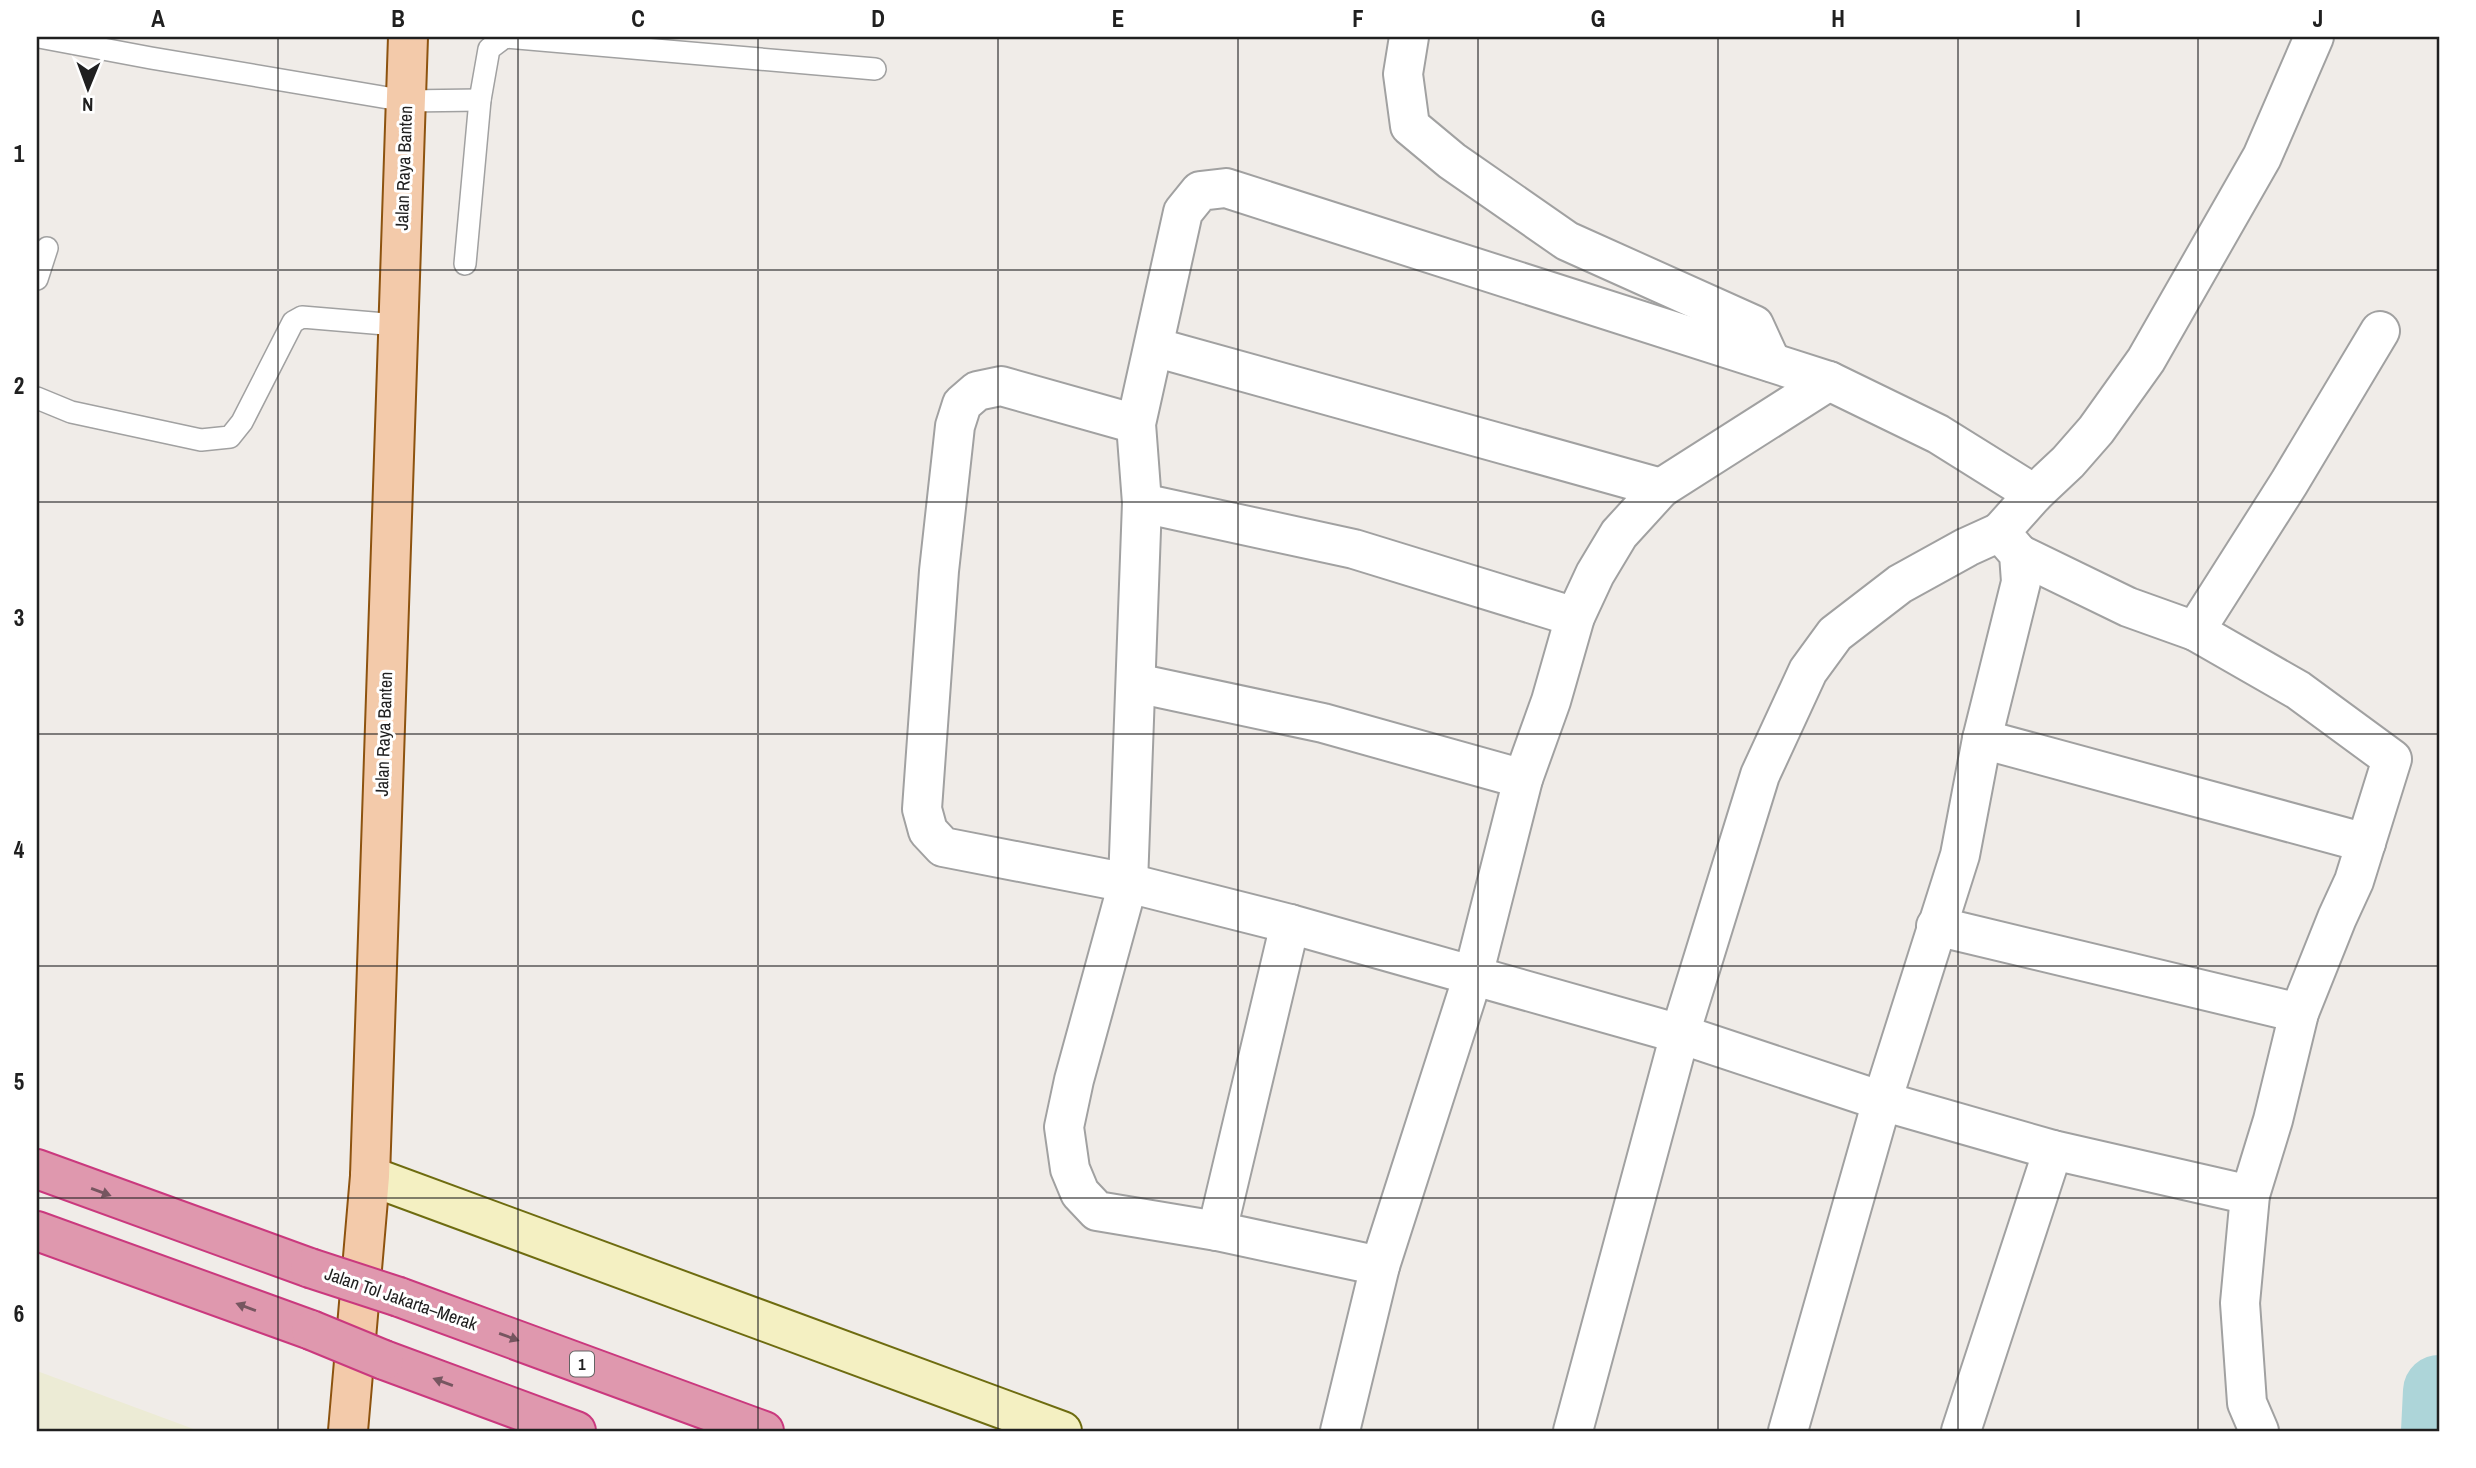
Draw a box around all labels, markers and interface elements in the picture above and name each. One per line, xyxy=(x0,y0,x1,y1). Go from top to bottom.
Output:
text: A xyxy=(151,3,165,34)
text: B xyxy=(391,3,405,34)
text: C xyxy=(631,3,645,34)
text: D xyxy=(871,3,885,34)
text: E xyxy=(1112,3,1124,34)
text: F xyxy=(1352,3,1364,34)
text: G xyxy=(1591,3,1605,34)
text: H xyxy=(1831,3,1845,34)
text: I xyxy=(2075,3,2081,34)
text: J xyxy=(2313,3,2323,34)
north arrow xyxy=(52,52,122,122)
text: N xyxy=(82,92,94,118)
street label: Jalan Raya Banten xyxy=(389,105,418,231)
text: 1 xyxy=(14,138,25,169)
text: 2 xyxy=(14,370,24,401)
text: 3 xyxy=(14,602,24,633)
street label: Jalan Raya Banten xyxy=(369,671,398,797)
text: 4 xyxy=(14,834,25,865)
text: 5 xyxy=(14,1066,24,1097)
one-way arrow xyxy=(90,1187,111,1198)
street label: Jalan Tol Jakarta–Merak xyxy=(322,1261,481,1337)
text: 6 xyxy=(14,1298,24,1329)
one-way arrow xyxy=(236,1301,257,1312)
one-way arrow xyxy=(498,1332,519,1343)
road number: 1 xyxy=(570,1352,594,1376)
one-way arrow xyxy=(433,1377,454,1388)

